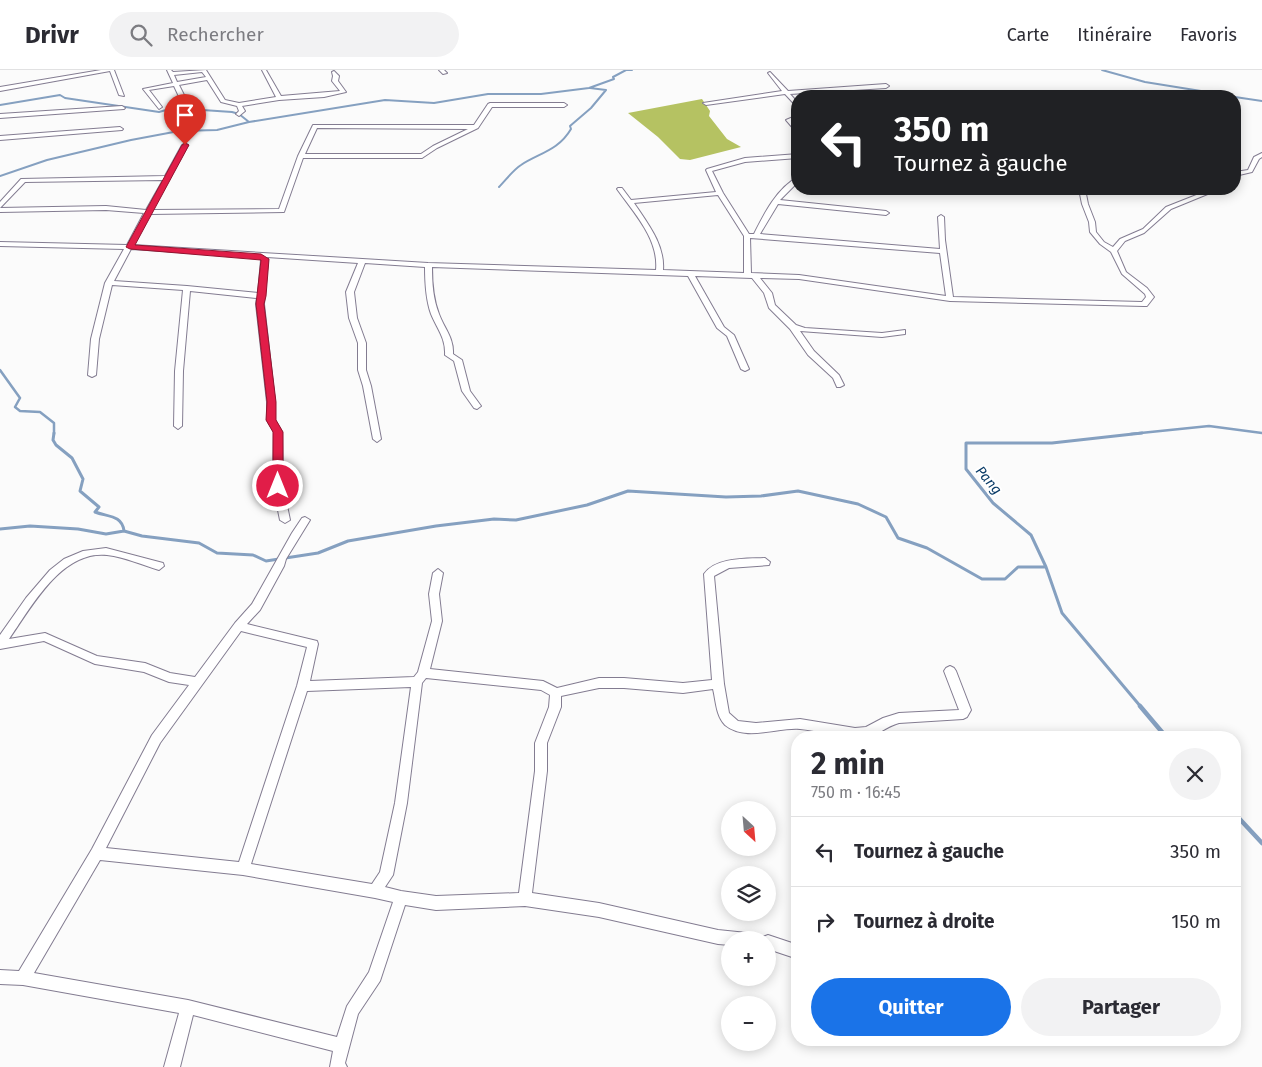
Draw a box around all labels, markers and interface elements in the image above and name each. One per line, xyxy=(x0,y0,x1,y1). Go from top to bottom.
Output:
search box xyxy=(109,12,459,57)
text: Drivr xyxy=(25,21,79,49)
icon: search xyxy=(127,21,155,49)
text: Rechercher xyxy=(167,23,264,46)
text: Carte xyxy=(1007,24,1049,46)
text: Itinéraire xyxy=(1077,24,1152,46)
text: Favoris xyxy=(1180,24,1237,46)
pin xyxy=(164,94,206,145)
icon: arrive xyxy=(171,101,199,129)
text: 350 m xyxy=(894,108,989,150)
icon: left xyxy=(811,110,876,175)
text: Tournez à gauche xyxy=(894,150,1067,177)
position arrow xyxy=(251,459,303,511)
water label: Pang xyxy=(972,463,1005,498)
text: 2 min xyxy=(811,746,885,782)
button: close xyxy=(1169,748,1221,800)
text: 750 m · 16:45 xyxy=(811,783,901,802)
north arrow xyxy=(721,801,776,856)
map controls xyxy=(721,801,776,1051)
icon: left xyxy=(811,838,839,866)
text: Tournez à gauche xyxy=(854,840,1004,863)
text: 350 m xyxy=(1170,840,1221,863)
button: layers xyxy=(721,866,776,921)
icon: right xyxy=(811,908,839,936)
text: Tournez à droite xyxy=(854,910,995,933)
text: 150 m xyxy=(1171,910,1221,933)
button: + xyxy=(721,931,776,986)
button: Quitter xyxy=(811,978,1011,1036)
button: Partager xyxy=(1021,978,1221,1036)
button: − xyxy=(721,996,776,1051)

